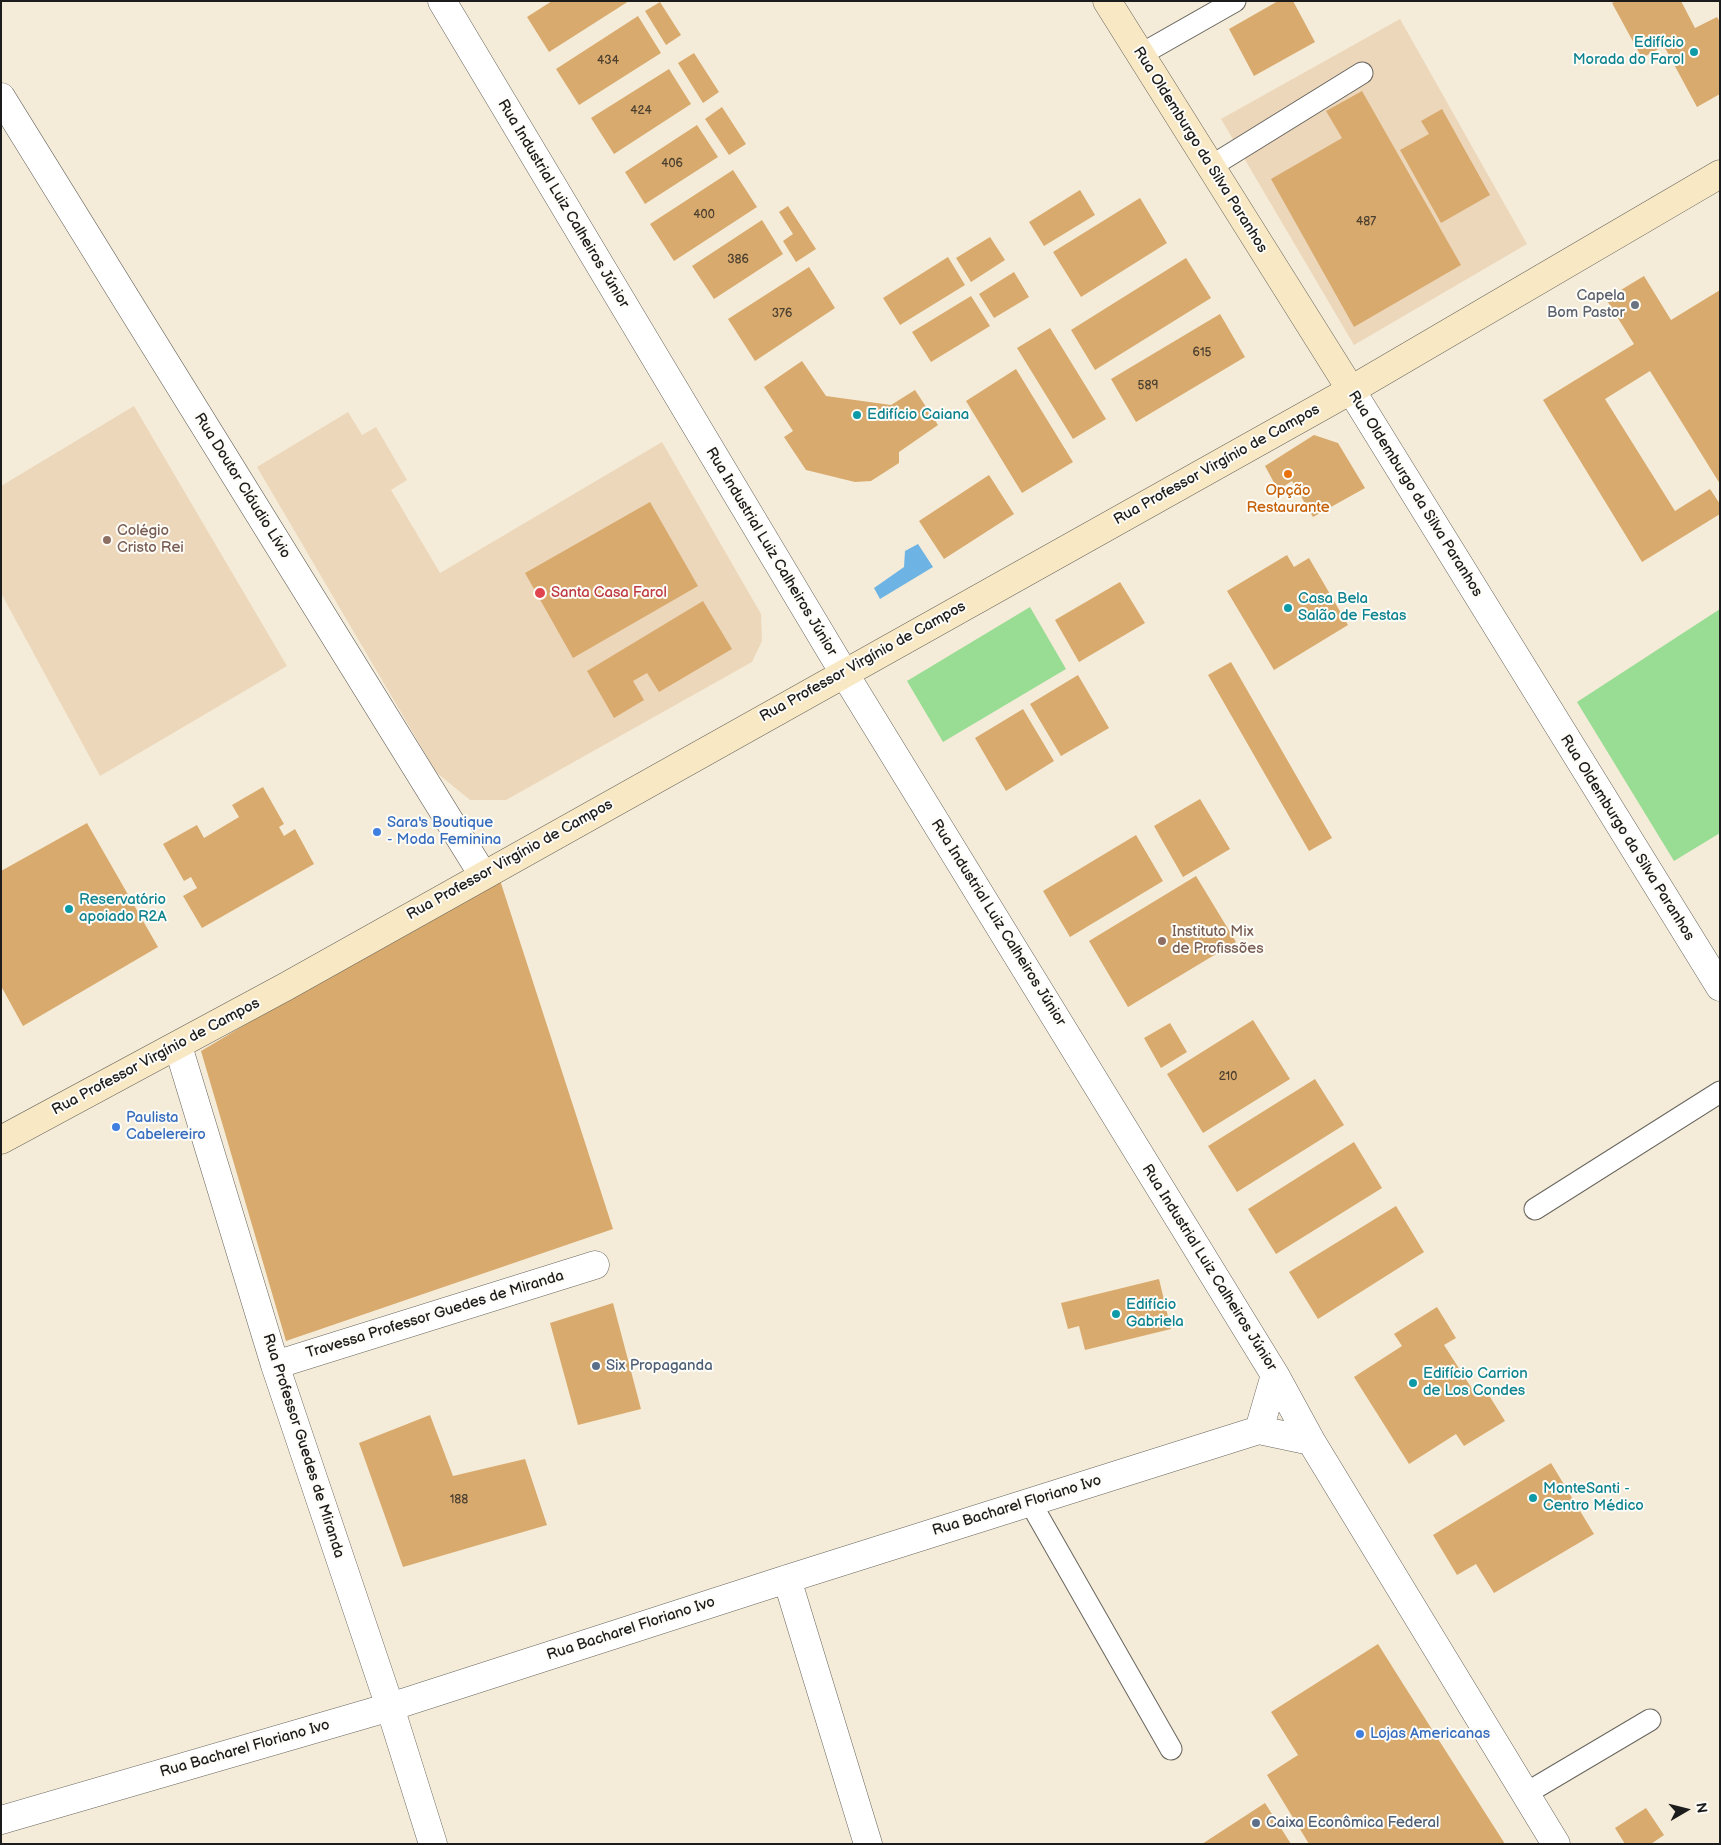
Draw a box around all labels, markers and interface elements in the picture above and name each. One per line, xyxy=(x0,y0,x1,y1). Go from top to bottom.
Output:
place label: Edifício Morada do Farol xyxy=(1573,34,1684,69)
street label: Rua Oldemburgo da Silva Paranhos xyxy=(1129,44,1271,256)
marker: Edifício Morada do Farol xyxy=(1688,46,1700,58)
house number: 434 xyxy=(597,54,619,68)
street label: Rua Industrial Luiz Calheiros Júnior xyxy=(493,96,633,312)
house number: 424 xyxy=(630,104,652,118)
house number: 406 xyxy=(661,157,683,171)
house number: 400 xyxy=(693,208,715,222)
house number: 487 xyxy=(1356,215,1376,229)
house number: 386 xyxy=(727,253,749,267)
place label: Capela Bom Pastor xyxy=(1547,287,1625,322)
marker: Capela Bom Pastor xyxy=(1629,299,1641,311)
house number: 376 xyxy=(772,307,792,321)
house number: 615 xyxy=(1193,346,1211,360)
house number: 589 xyxy=(1138,379,1158,393)
street label: Rua Oldemburgo da Silva Paranhos xyxy=(1344,388,1486,600)
street label: Rua Professor Virgínio de Campos xyxy=(1111,401,1323,529)
place label: Edifício Caiana xyxy=(867,406,969,424)
marker: Edifício Caiana xyxy=(851,409,863,421)
street label: Rua Doutor Cláudio Lívio xyxy=(190,410,294,562)
street label: Rua Industrial Luiz Calheiros Júnior xyxy=(701,444,841,660)
marker: Opção Restaurante xyxy=(1282,468,1294,480)
place label: Opção Restaurante xyxy=(1246,482,1330,517)
place label: Colégio Cristo Rei xyxy=(117,522,184,557)
marker: Colégio Cristo Rei xyxy=(101,534,113,546)
place label: Santa Casa Farol xyxy=(551,584,667,602)
marker: Santa Casa Farol xyxy=(533,586,547,600)
place label: Casa Bela Salão de Festas xyxy=(1298,590,1406,625)
street label: Rua Professor Virgínio de Campos xyxy=(757,598,969,726)
marker: Casa Bela Salão de Festas xyxy=(1282,602,1294,614)
street label: Rua Oldemburgo da Silva Paranhos xyxy=(1556,732,1698,944)
street label: Rua Professor Virgínio de Campos xyxy=(404,796,616,924)
place label: Sara's Boutique - Moda Feminina xyxy=(387,814,501,849)
street label: Rua Industrial Luiz Calheiros Júnior xyxy=(927,816,1069,1030)
marker: Sara's Boutique - Moda Feminina xyxy=(371,826,383,838)
place label: Reservatório apoiado R2A xyxy=(79,891,167,926)
marker: Reservatório apoiado R2A xyxy=(63,903,75,915)
place label: Instituto Mix de Profissões xyxy=(1172,923,1264,958)
marker: Instituto Mix de Profissões xyxy=(1156,935,1168,947)
street label: Rua Professor Virgínio de Campos xyxy=(49,994,263,1120)
house number: 210 xyxy=(1219,1070,1237,1084)
place label: Paulista Cabelereiro xyxy=(126,1109,206,1144)
marker: Paulista Cabelereiro xyxy=(110,1121,122,1133)
street label: Rua Industrial Luiz Calheiros Júnior xyxy=(1138,1161,1280,1375)
street label: Travessa Professor Guedes de Miranda xyxy=(304,1267,566,1363)
place label: Edifício Gabriela xyxy=(1126,1296,1184,1331)
marker: Edifício Gabriela xyxy=(1110,1308,1122,1320)
street label: Rua Professor Guedes de Miranda xyxy=(258,1331,348,1561)
place label: Six Propaganda xyxy=(606,1357,713,1375)
marker: Six Propaganda xyxy=(590,1360,602,1372)
place label: Edifício Carrion de Los Condes xyxy=(1423,1365,1528,1400)
marker: Edifício Carrion de Los Condes xyxy=(1407,1377,1419,1389)
street label: Rua Bacharel Floriano Ivo xyxy=(930,1472,1104,1540)
place label: MonteSanti - Centro Médico xyxy=(1543,1480,1644,1515)
marker: MonteSanti - Centro Médico xyxy=(1527,1492,1539,1504)
house number: 188 xyxy=(450,1493,468,1507)
street label: Rua Bacharel Floriano Ivo xyxy=(545,1593,717,1665)
street label: Rua Bacharel Floriano Ivo xyxy=(158,1716,332,1782)
place label: Lojas Americanas xyxy=(1370,1725,1490,1743)
marker: Lojas Americanas xyxy=(1354,1728,1366,1740)
north arrow xyxy=(1661,1785,1711,1835)
text: N xyxy=(1692,1801,1710,1814)
place label: Caixa Econômica Federal xyxy=(1266,1814,1439,1832)
marker: Caixa Econômica Federal xyxy=(1250,1817,1262,1829)

